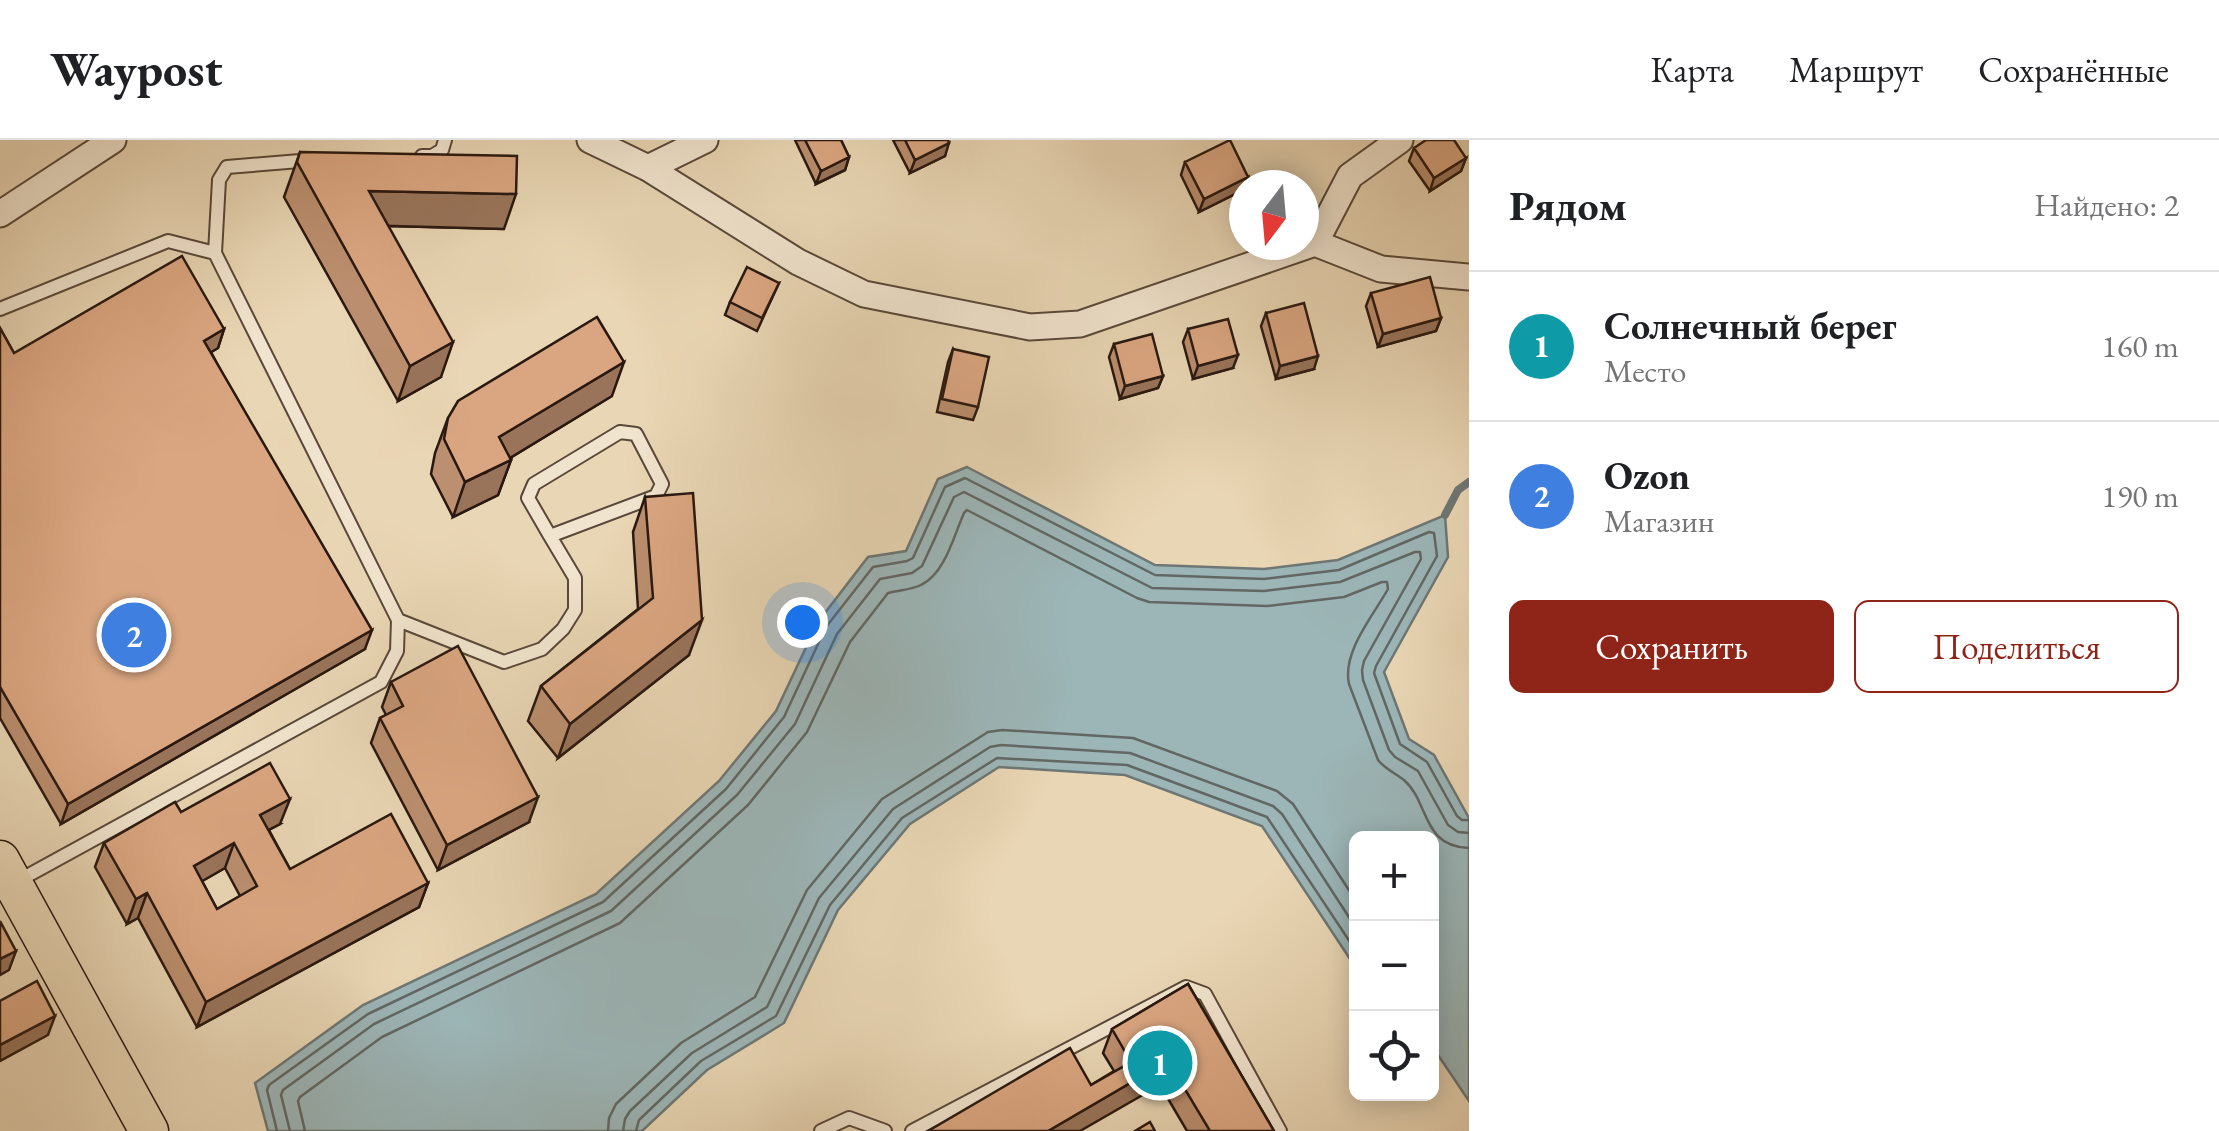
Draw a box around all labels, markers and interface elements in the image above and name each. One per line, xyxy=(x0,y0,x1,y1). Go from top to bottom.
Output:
text: Waypost xyxy=(50,38,222,100)
text: Карта xyxy=(1650,47,1734,92)
text: Маршрут xyxy=(1789,47,1923,92)
text: Сохранённые xyxy=(1978,47,2169,92)
north arrow xyxy=(1229,170,1319,260)
text: Рядом xyxy=(1509,178,1627,233)
text: Найдено: 2 xyxy=(2034,184,2179,226)
text: Солнечный берег xyxy=(1604,301,1897,350)
text: 1 xyxy=(1533,325,1550,367)
text: 160 m xyxy=(2102,325,2179,367)
text: Место xyxy=(1604,350,1686,392)
text: Ozon xyxy=(1604,451,1690,500)
text: 2 xyxy=(1533,475,1550,517)
text: 190 m xyxy=(2102,475,2179,517)
text: Магазин xyxy=(1604,500,1715,542)
your location xyxy=(777,597,828,648)
pin: 2 xyxy=(102,598,166,672)
button: Сохранить xyxy=(1509,600,1834,693)
button: Поделиться xyxy=(1854,600,2179,693)
map controls xyxy=(1349,831,1439,1101)
button: + xyxy=(1349,831,1439,921)
button: − xyxy=(1349,921,1439,1011)
button: locate xyxy=(1349,1011,1439,1101)
pin: 1 xyxy=(1128,1026,1192,1100)

